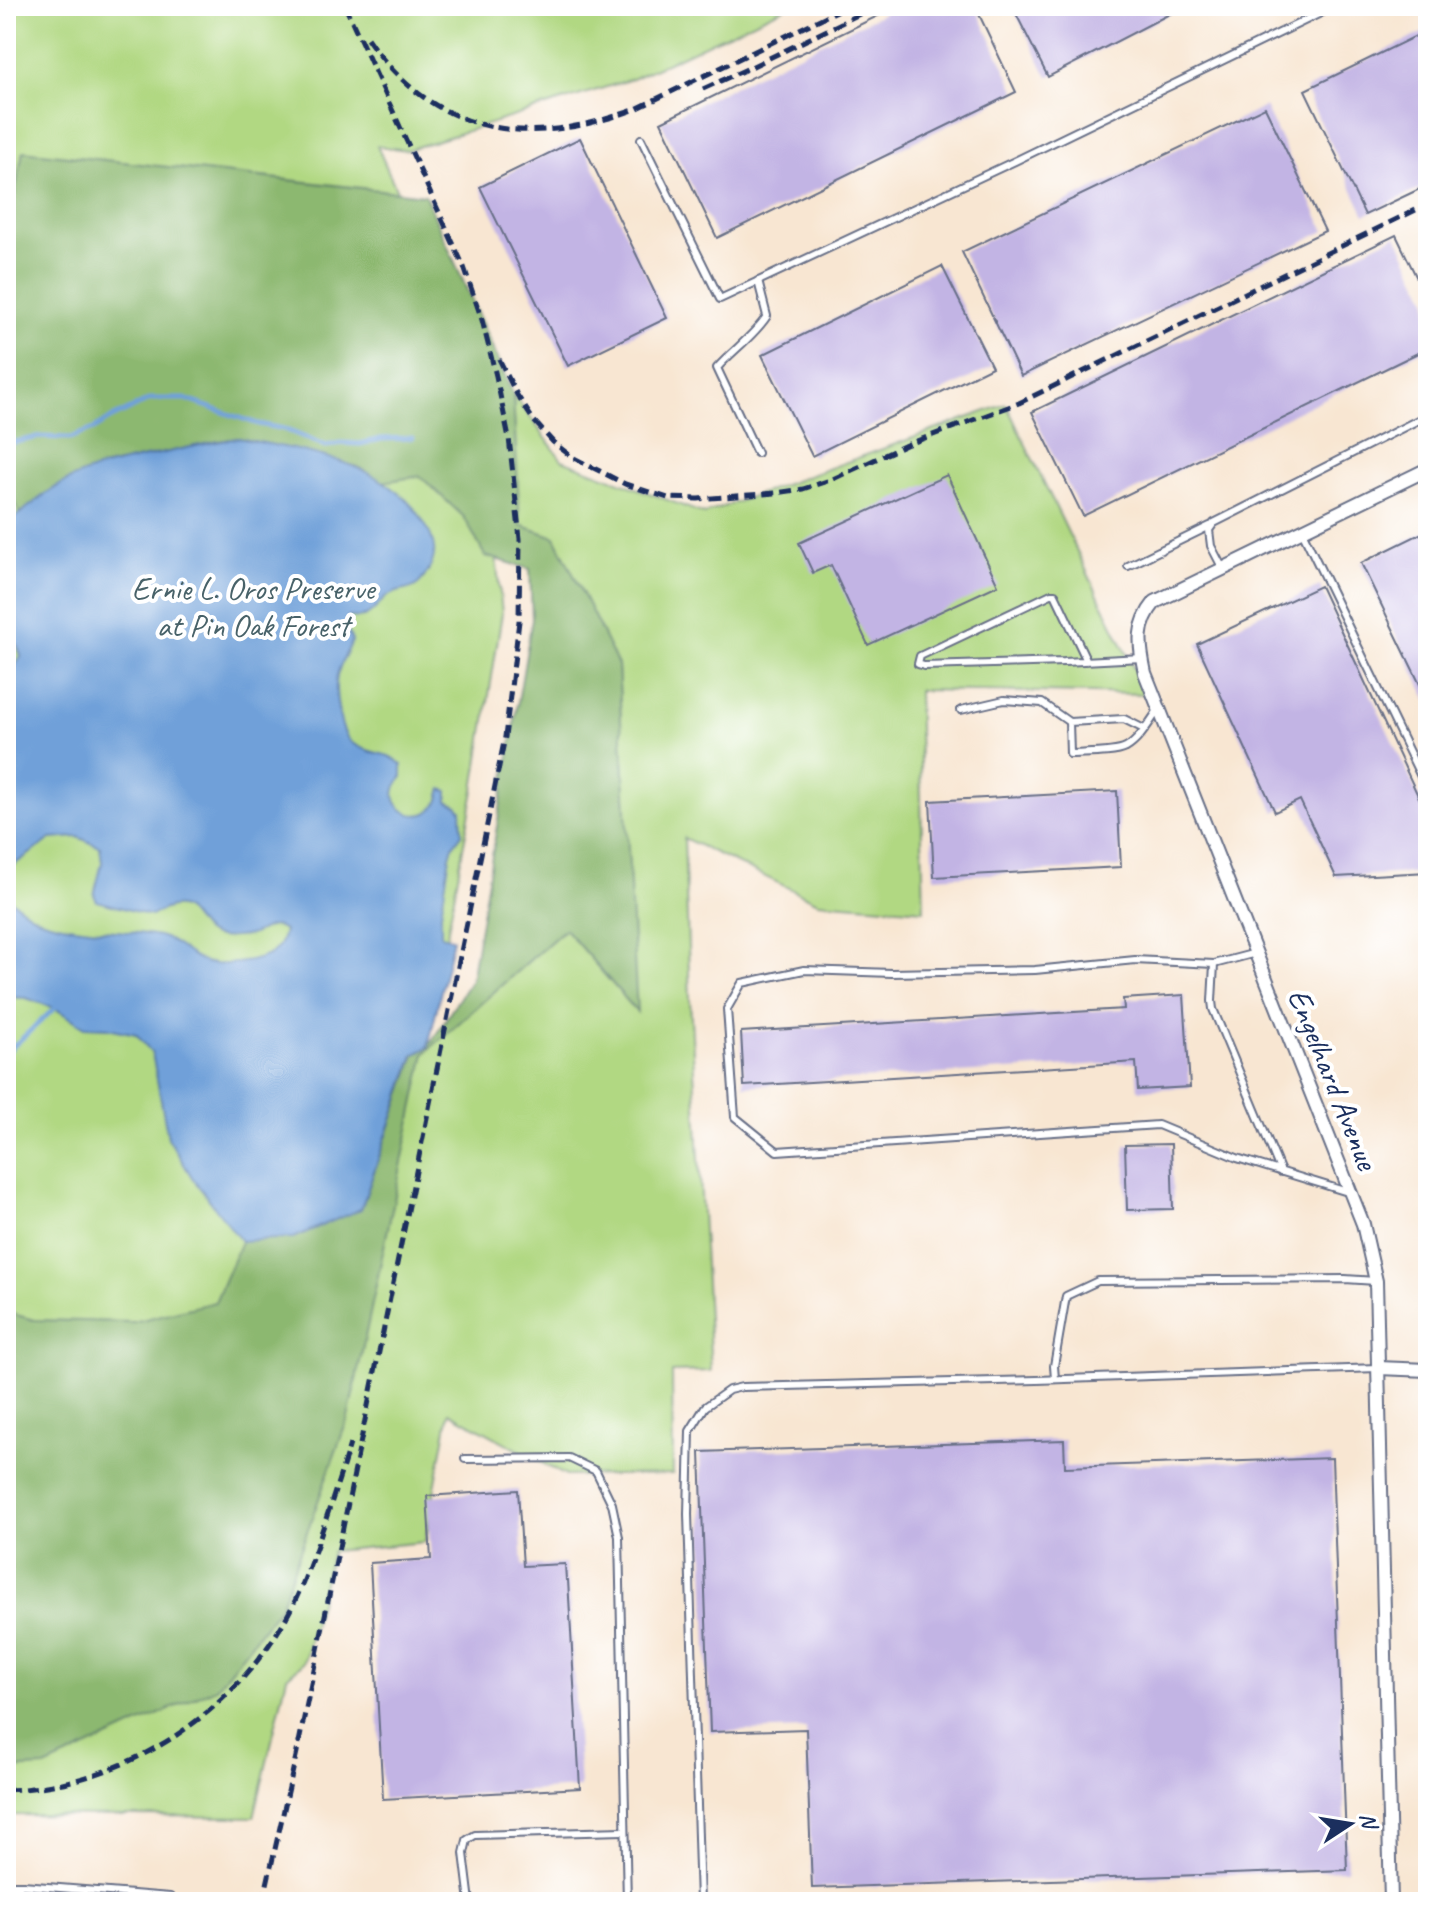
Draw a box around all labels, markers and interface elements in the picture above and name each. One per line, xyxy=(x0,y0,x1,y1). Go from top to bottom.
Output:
park label: Ernie L. Oros Preserve at Pin Oak Forest xyxy=(132,568,377,646)
street label: Engelhard Avenue xyxy=(1278,983,1389,1178)
north arrow xyxy=(1310,1784,1390,1864)
text: N xyxy=(1353,1810,1384,1833)

